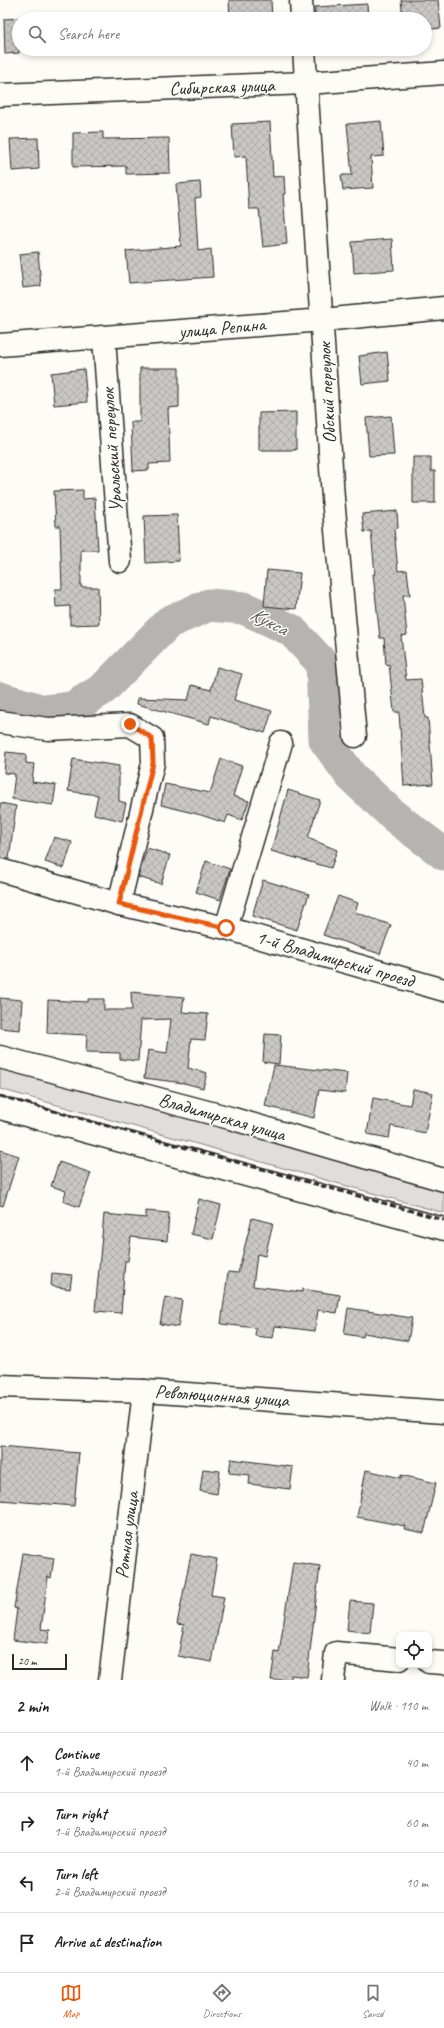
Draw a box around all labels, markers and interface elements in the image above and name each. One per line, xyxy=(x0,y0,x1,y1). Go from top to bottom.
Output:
search box xyxy=(12,12,432,56)
icon: search xyxy=(26,23,48,45)
text: Search here xyxy=(58,25,119,44)
street label: Сибирская улица xyxy=(169,73,277,101)
street label: улица Репина xyxy=(177,312,268,344)
street label: Обский переулок xyxy=(312,340,342,444)
street label: Уральский переулок xyxy=(96,385,128,513)
water label: Кукса xyxy=(246,601,294,642)
route end xyxy=(121,715,139,733)
route start xyxy=(217,919,235,937)
street label: 1-й Владимирский проезд xyxy=(253,925,419,994)
street label: Владимирская улица xyxy=(156,1087,289,1147)
street label: Революционная улица xyxy=(154,1379,292,1413)
street label: Ротная улица xyxy=(110,1488,145,1580)
map controls xyxy=(396,1632,432,1668)
button: locate xyxy=(396,1632,432,1668)
scale bar xyxy=(12,1652,67,1671)
text: 20 m xyxy=(18,1654,37,1668)
text: 2 min xyxy=(16,1696,49,1717)
text: Walk · 110 m xyxy=(369,1698,428,1714)
text: Continue xyxy=(54,1745,99,1764)
icon: ahead xyxy=(16,1752,38,1774)
text: 40 m xyxy=(406,1755,428,1771)
text: 1-й Владимирский проезд xyxy=(54,1764,166,1780)
text: Turn right xyxy=(54,1805,107,1824)
icon: right xyxy=(16,1812,38,1834)
text: 60 m xyxy=(406,1815,428,1831)
text: 1-й Владимирский проезд xyxy=(54,1824,166,1840)
text: Turn left xyxy=(54,1865,97,1884)
icon: left xyxy=(16,1872,38,1894)
text: 10 m xyxy=(406,1875,428,1891)
text: 2-й Владимирский проезд xyxy=(54,1884,166,1900)
icon: arrive xyxy=(16,1932,38,1954)
text: Arrive at destination xyxy=(54,1933,161,1952)
tab: Map xyxy=(60,1982,82,2020)
tab: Directions xyxy=(203,1982,241,2020)
tab: Saved xyxy=(362,1982,384,2020)

